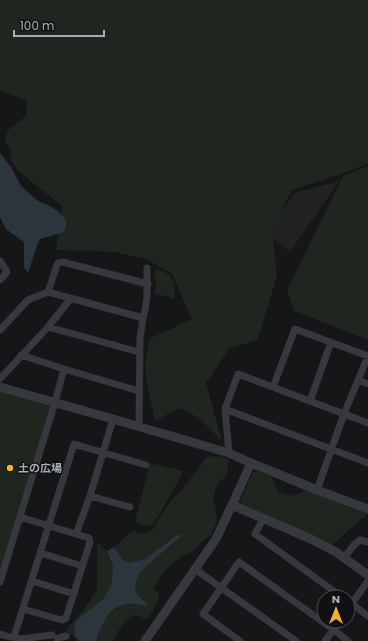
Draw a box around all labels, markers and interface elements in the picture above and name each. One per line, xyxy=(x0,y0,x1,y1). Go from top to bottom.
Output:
scale bar xyxy=(14,12,104,38)
text: 100 m xyxy=(20,17,54,34)
place label: 土の広場 xyxy=(18,460,62,476)
marker: 土の広場 xyxy=(5,463,15,473)
north arrow xyxy=(316,589,356,629)
text: N xyxy=(332,591,340,607)

